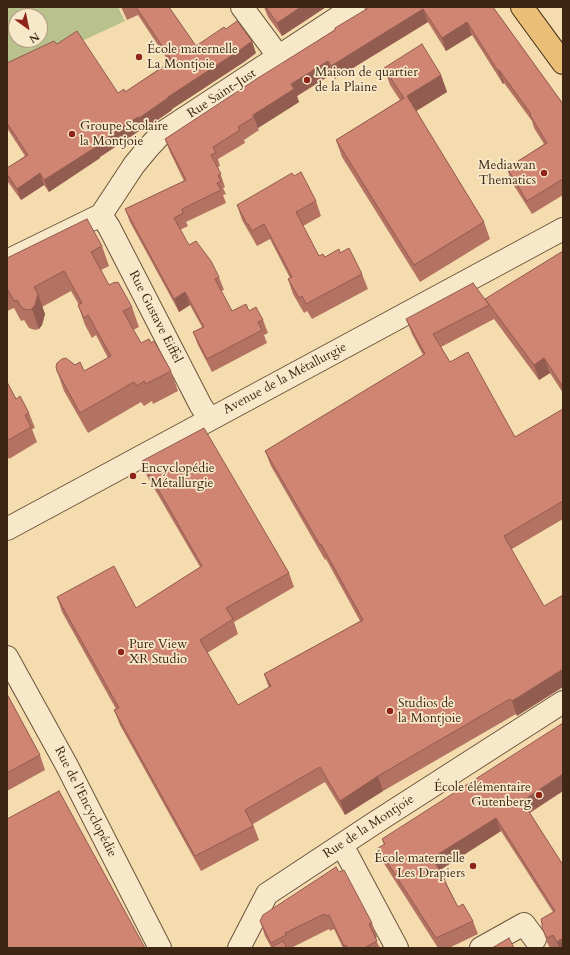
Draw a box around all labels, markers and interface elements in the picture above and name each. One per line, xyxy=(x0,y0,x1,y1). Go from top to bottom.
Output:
north arrow xyxy=(8,8,48,48)
text: N xyxy=(26,29,42,47)
place label: École maternelle La Montjoie xyxy=(147,42,238,73)
marker: École maternelle La Montjoie xyxy=(134,52,144,62)
place label: Maison de quartier de la Plaine xyxy=(315,65,418,96)
street label: Rue Saint-Just xyxy=(185,66,259,122)
marker: Maison de quartier de la Plaine xyxy=(302,75,312,85)
place label: Groupe Scolaire la Montjoie xyxy=(80,119,168,150)
marker: Groupe Scolaire la Montjoie xyxy=(67,129,77,139)
place label: Mediawan Thematics xyxy=(478,158,536,189)
marker: Mediawan Thematics xyxy=(539,168,549,178)
street label: Rue Gustave Eiffel xyxy=(125,268,185,366)
street label: Avenue de la Métallurgie xyxy=(221,340,349,418)
place label: Encyclopédie - Métallurgie xyxy=(141,461,215,492)
marker: Encyclopédie - Métallurgie xyxy=(128,471,138,481)
place label: Pure View XR Studio xyxy=(129,637,187,668)
marker: Pure View XR Studio xyxy=(116,647,126,657)
place label: Studios de la Montjoie xyxy=(398,696,461,727)
marker: Studios de la Montjoie xyxy=(385,706,395,716)
street label: Rue de l'Encyclopédie xyxy=(50,744,120,860)
place label: École élémentaire Gutenberg xyxy=(434,780,531,811)
marker: École élémentaire Gutenberg xyxy=(534,790,544,800)
street label: Rue de la Montjoie xyxy=(321,792,417,862)
place label: École maternelle Les Drapiers xyxy=(374,851,465,882)
marker: École maternelle Les Drapiers xyxy=(468,861,478,871)

